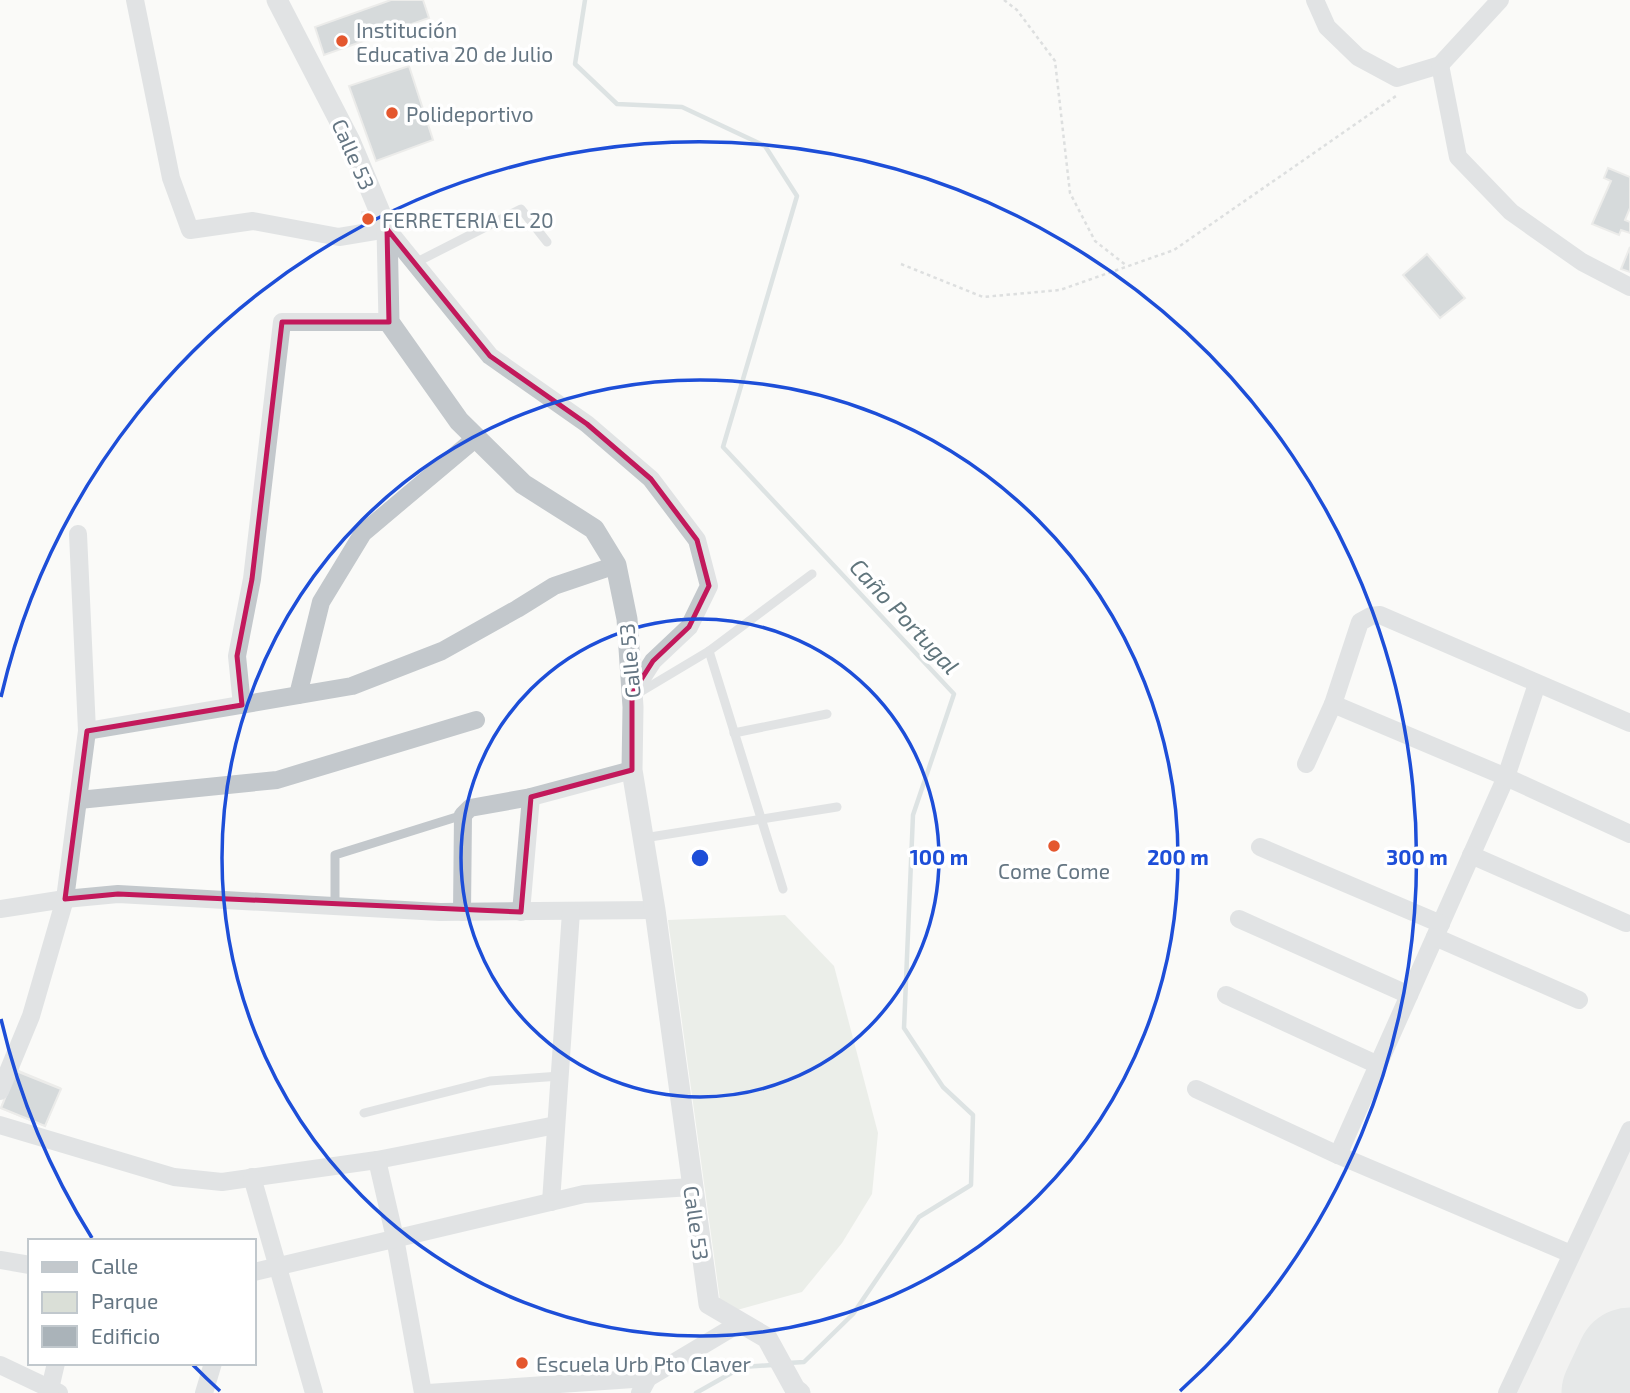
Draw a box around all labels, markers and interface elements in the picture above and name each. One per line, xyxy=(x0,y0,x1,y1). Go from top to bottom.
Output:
place label: Institución Educativa 20 de Julio xyxy=(356,17,553,66)
marker: Institución Educativa 20 de Julio xyxy=(334,33,350,49)
place label: Polideportivo xyxy=(406,101,534,126)
marker: Polideportivo xyxy=(384,105,400,121)
street label: Calle 53 xyxy=(327,115,381,193)
place label: FERRETERIA EL 20 xyxy=(382,207,554,232)
marker: FERRETERIA EL 20 xyxy=(360,211,376,227)
water label: Caño Portugal xyxy=(844,552,966,680)
street label: Calle 53 xyxy=(613,623,645,699)
marker: Come Come xyxy=(1046,838,1062,854)
text: 100 m xyxy=(910,844,968,869)
text: 200 m xyxy=(1147,844,1209,869)
text: 300 m xyxy=(1386,844,1448,869)
centre of rings xyxy=(688,846,712,870)
place label: Come Come xyxy=(998,858,1110,883)
street label: Calle 53 xyxy=(679,1184,715,1262)
legend xyxy=(28,1239,256,1365)
text: Calle xyxy=(91,1253,138,1278)
text: Parque xyxy=(91,1288,158,1313)
text: Edificio xyxy=(91,1323,160,1348)
place label: Escuela Urb Pto Claver xyxy=(536,1351,751,1376)
marker: Escuela Urb Pto Claver xyxy=(514,1355,530,1371)

